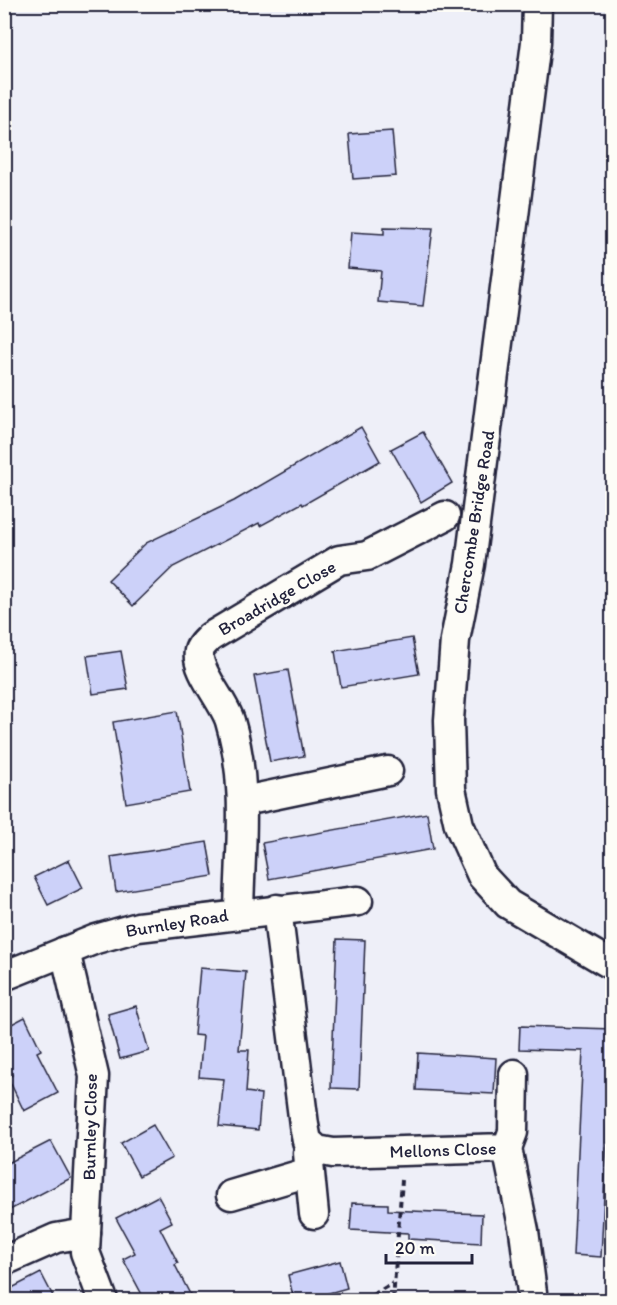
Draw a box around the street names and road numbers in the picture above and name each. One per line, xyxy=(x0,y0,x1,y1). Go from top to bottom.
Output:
street label: Chercombe Bridge Road xyxy=(449,428,499,615)
street label: Broadridge Close xyxy=(214,555,340,641)
street label: Burnley Road xyxy=(124,904,230,942)
street label: Burnley Close xyxy=(78,1073,102,1181)
street label: Mellons Close xyxy=(389,1137,497,1163)

